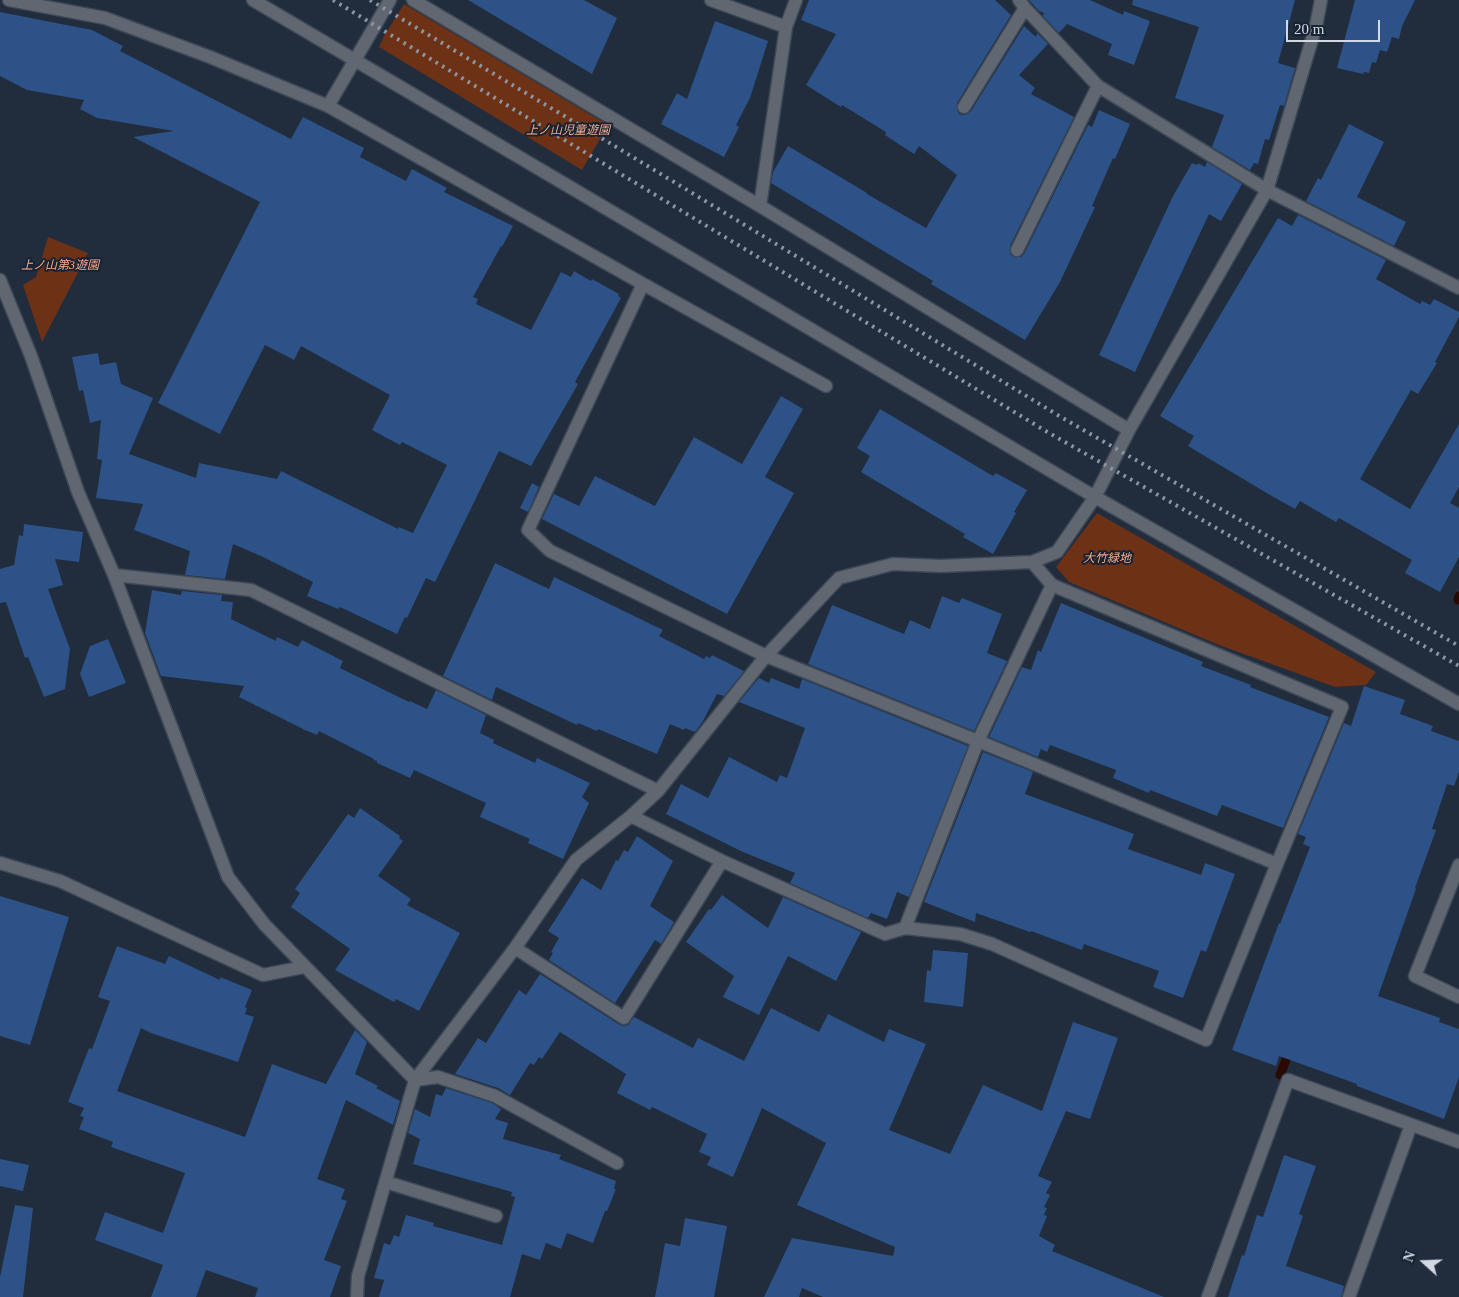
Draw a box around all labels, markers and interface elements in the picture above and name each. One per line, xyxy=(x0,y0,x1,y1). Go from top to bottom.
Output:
scale bar xyxy=(1289,10,1383,42)
text: 20 m xyxy=(1294,21,1324,37)
park label: 上ノ山児童遊園 xyxy=(526,124,610,138)
park label: 上ノ山第3遊園 xyxy=(21,259,99,273)
park label: 大竹緑地 xyxy=(1083,552,1131,566)
north arrow xyxy=(1399,1237,1449,1287)
text: N xyxy=(1401,1249,1418,1264)

